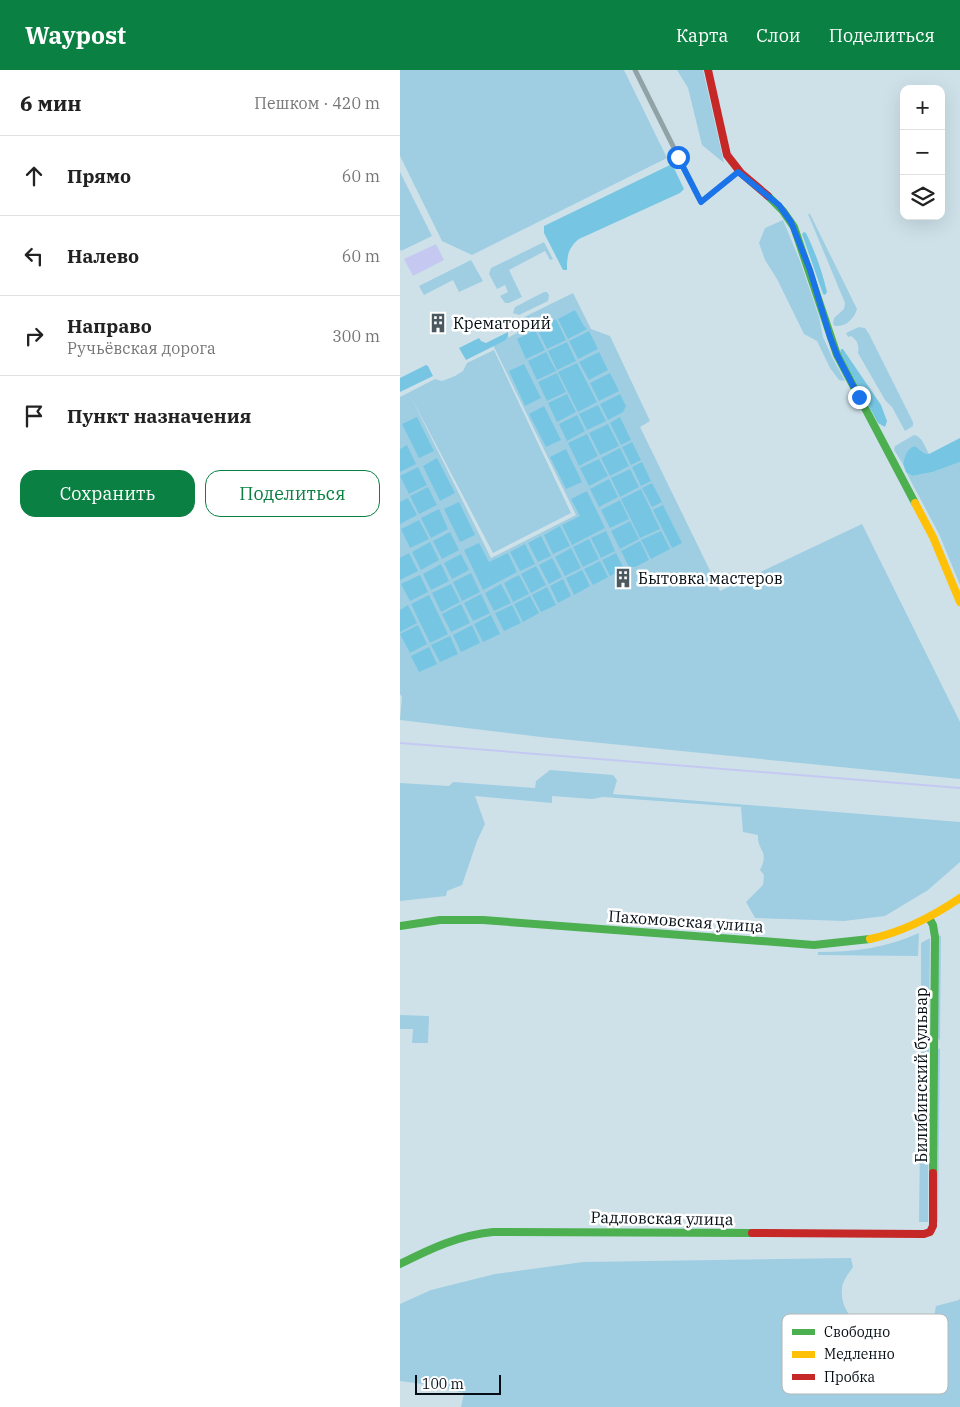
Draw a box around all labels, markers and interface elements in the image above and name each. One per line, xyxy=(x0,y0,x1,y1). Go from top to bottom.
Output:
text: Waypost xyxy=(25,19,126,51)
text: Карта xyxy=(676,24,728,47)
text: Слои xyxy=(756,24,801,47)
text: Поделиться xyxy=(829,24,935,47)
map controls xyxy=(900,85,945,220)
button: + xyxy=(900,85,945,130)
text: 6 мин xyxy=(20,89,82,117)
text: Пешком · 420 m xyxy=(254,93,380,113)
button: − xyxy=(900,130,945,175)
route start xyxy=(667,146,690,169)
icon: ahead xyxy=(20,162,48,190)
text: Прямо xyxy=(67,164,131,188)
text: 60 m xyxy=(342,166,380,186)
button: layers xyxy=(900,175,945,220)
icon: left xyxy=(20,242,48,270)
text: Налево xyxy=(67,244,139,268)
text: 60 m xyxy=(342,246,380,266)
building icon: Крематорий xyxy=(427,312,449,334)
place label: Крематорий xyxy=(453,313,551,333)
text: Направо xyxy=(67,314,152,338)
icon: right xyxy=(20,322,48,350)
text: 300 m xyxy=(332,326,380,346)
text: Ручьёвская дорога xyxy=(67,338,216,358)
route end xyxy=(848,386,871,409)
icon: arrive xyxy=(20,402,48,430)
text: Пункт назначения xyxy=(67,404,251,428)
button: Сохранить xyxy=(20,470,195,517)
button: Поделиться xyxy=(205,470,380,517)
building icon: Бытовка мастеров xyxy=(612,567,634,589)
place label: Бытовка мастеров xyxy=(638,568,783,588)
street label: Пахомовская улица xyxy=(608,906,765,936)
street label: Билибинский бульвар xyxy=(911,987,931,1163)
street label: Радловская улица xyxy=(590,1207,734,1229)
legend xyxy=(782,1314,948,1394)
text: Свободно xyxy=(824,1323,890,1341)
text: Медленно xyxy=(824,1345,895,1363)
text: Пробка xyxy=(824,1368,875,1386)
scale bar xyxy=(415,1372,501,1395)
text: 100 m xyxy=(422,1375,464,1393)

